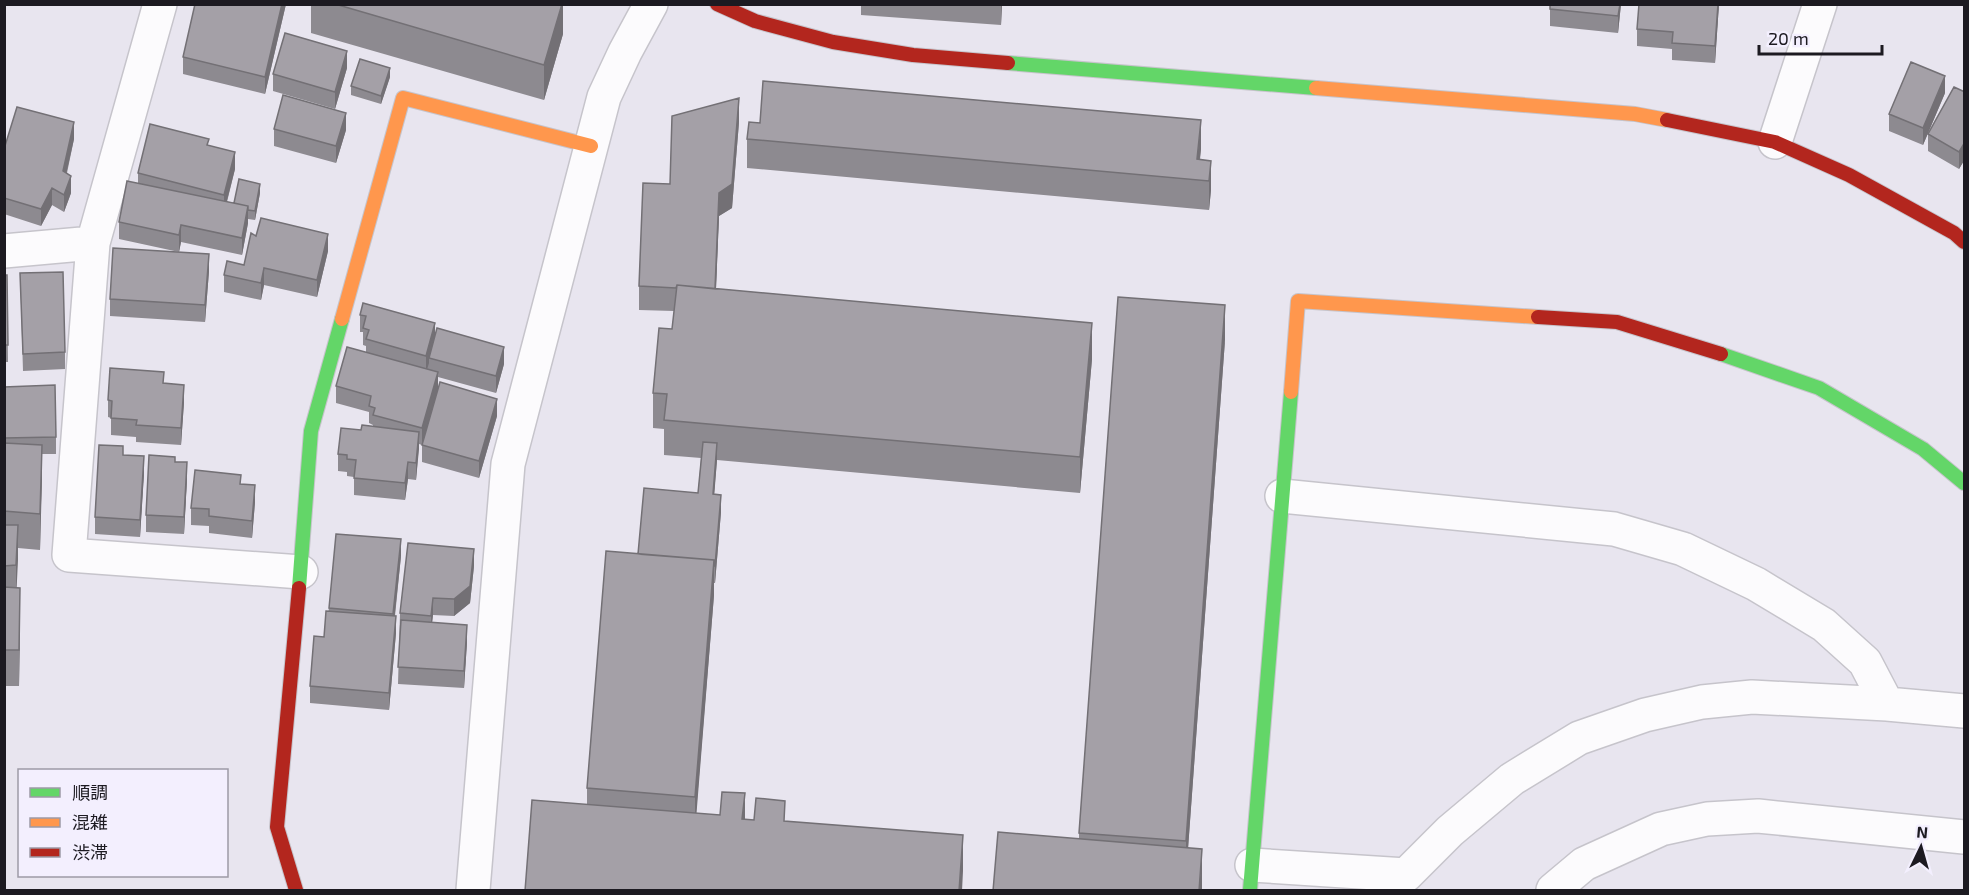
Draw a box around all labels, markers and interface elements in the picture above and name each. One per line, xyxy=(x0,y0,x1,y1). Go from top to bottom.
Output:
scale bar xyxy=(1759,18,1882,56)
text: 20 m xyxy=(1768,27,1809,49)
legend xyxy=(18,769,228,877)
text: 順調 xyxy=(72,781,108,803)
text: 混雑 xyxy=(72,811,108,833)
north arrow xyxy=(1891,817,1951,877)
text: N xyxy=(1916,822,1929,842)
text: 渋滞 xyxy=(72,841,108,863)

